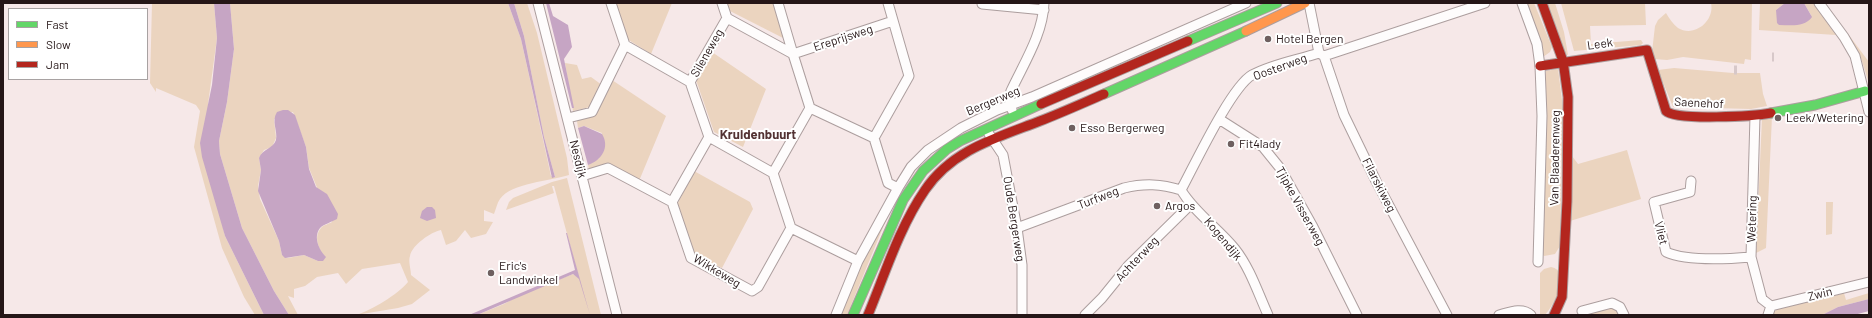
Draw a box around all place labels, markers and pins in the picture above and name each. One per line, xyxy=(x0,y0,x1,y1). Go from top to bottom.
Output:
place label: Hotel Bergen xyxy=(1276,32,1343,46)
marker: Hotel Bergen xyxy=(1263,34,1273,44)
place label: Leek/Wetering xyxy=(1786,111,1864,125)
marker: Leek/Wetering xyxy=(1773,113,1783,123)
place label: Esso Bergerweg xyxy=(1080,121,1164,135)
marker: Esso Bergerweg xyxy=(1067,123,1077,133)
place label: Fit4lady xyxy=(1239,137,1281,151)
marker: Fit4lady xyxy=(1226,139,1236,149)
place label: Argos xyxy=(1165,199,1195,213)
marker: Argos xyxy=(1152,201,1162,211)
place label: Eric's Landwinkel xyxy=(499,259,558,287)
marker: Eric's Landwinkel xyxy=(486,268,496,278)

